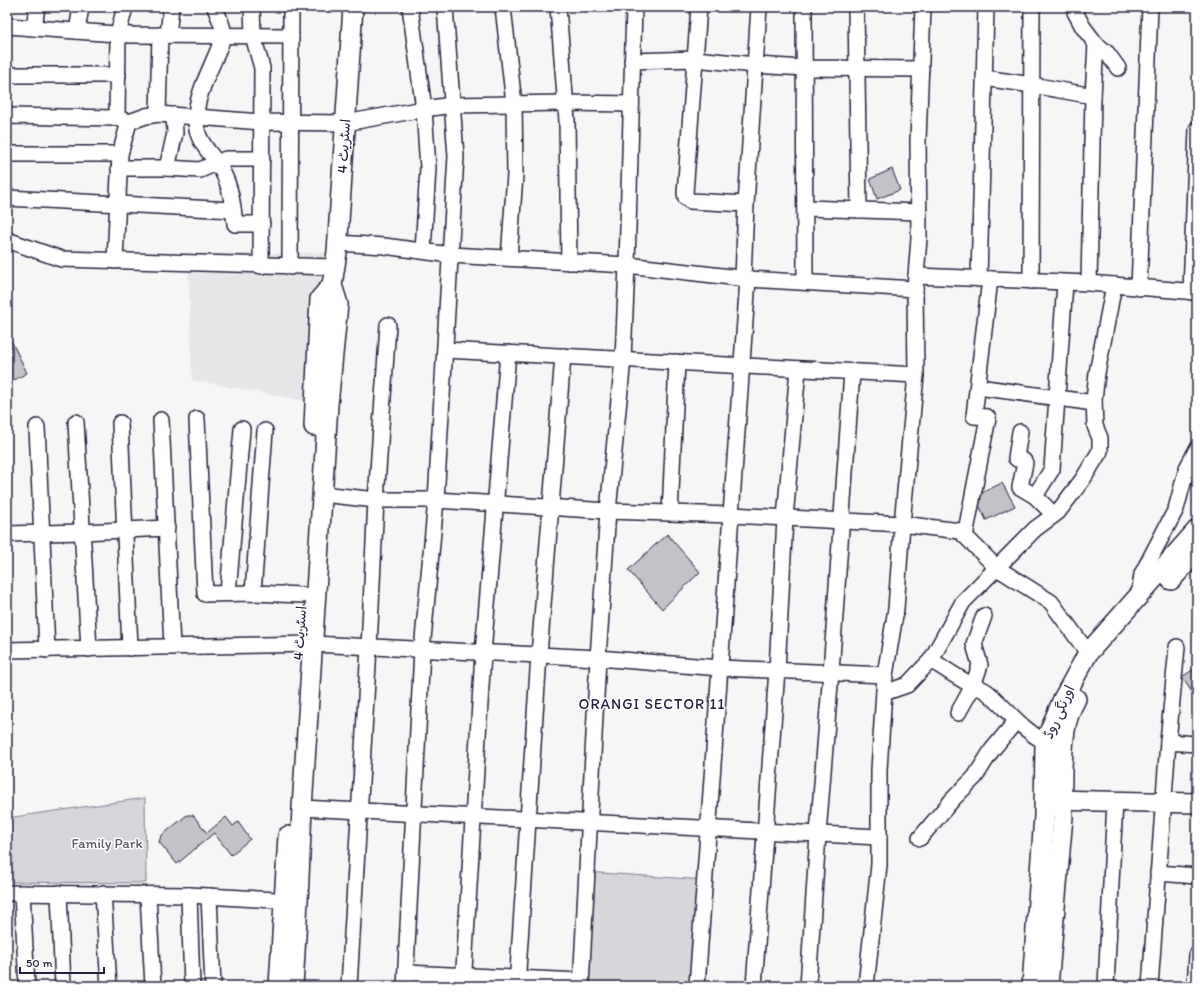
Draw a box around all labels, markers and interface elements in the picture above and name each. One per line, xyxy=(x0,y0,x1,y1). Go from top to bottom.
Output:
street label: اسٹریٹ 4 xyxy=(334,118,354,174)
street label: اسٹریٹ 4 xyxy=(290,605,310,661)
street label: اورنگی روڈ xyxy=(1040,683,1078,741)
district label: ORANGI SECTOR 11 xyxy=(579,695,725,713)
park label: Family Park xyxy=(71,835,143,852)
scale bar xyxy=(20,949,104,975)
text: 50 m xyxy=(26,956,52,970)

